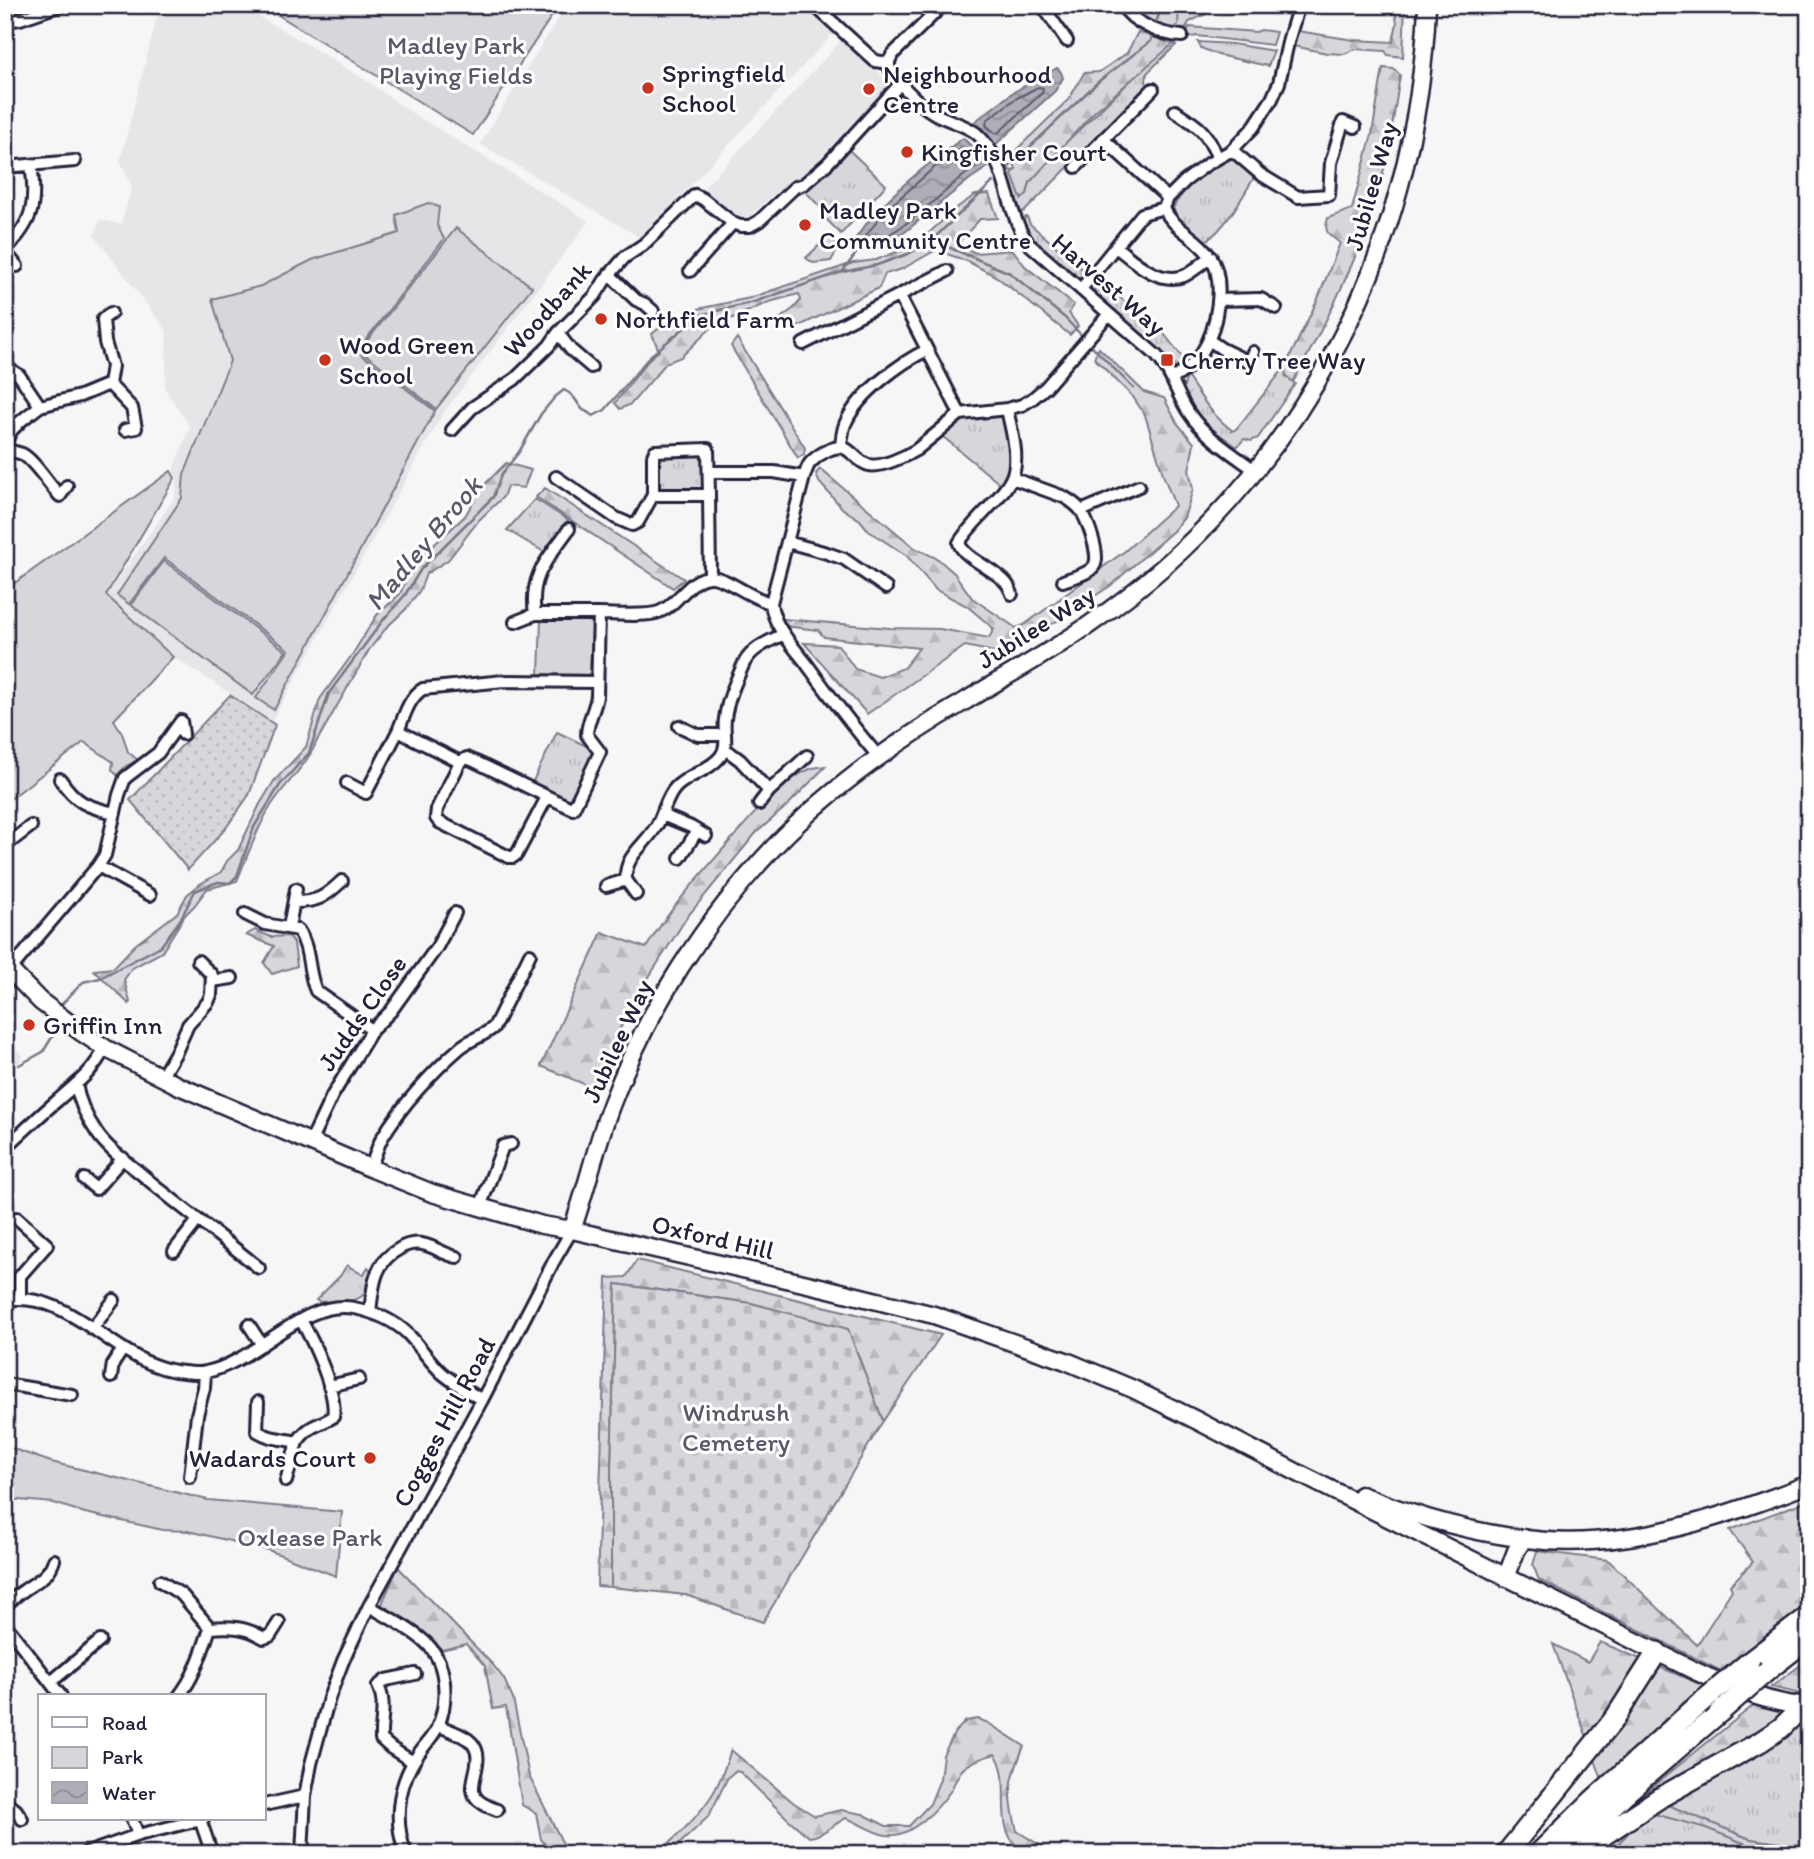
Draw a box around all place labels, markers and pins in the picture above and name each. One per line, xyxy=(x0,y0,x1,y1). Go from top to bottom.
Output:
place label: Springfield School xyxy=(662,57,785,119)
place label: Neighbourhood Centre xyxy=(883,58,1052,120)
marker: Springfield School xyxy=(640,80,656,96)
marker: Neighbourhood Centre xyxy=(861,81,877,97)
place label: Kingfisher Court xyxy=(921,136,1107,168)
marker: Kingfisher Court xyxy=(899,144,915,160)
place label: Madley Park Community Centre xyxy=(819,194,1031,256)
marker: Madley Park Community Centre xyxy=(797,217,813,233)
place label: Northfield Farm xyxy=(615,303,795,335)
marker: Northfield Farm xyxy=(593,311,609,327)
place label: Wood Green School xyxy=(339,329,475,391)
place label: Cherry Tree Way xyxy=(1181,344,1365,376)
marker: Wood Green School xyxy=(317,352,333,368)
marker: Cherry Tree Way xyxy=(1159,352,1175,368)
place label: Griffin Inn xyxy=(43,1009,163,1041)
marker: Griffin Inn xyxy=(21,1017,37,1033)
place label: Wadards Court xyxy=(189,1442,356,1474)
marker: Wadards Court xyxy=(362,1450,378,1466)

